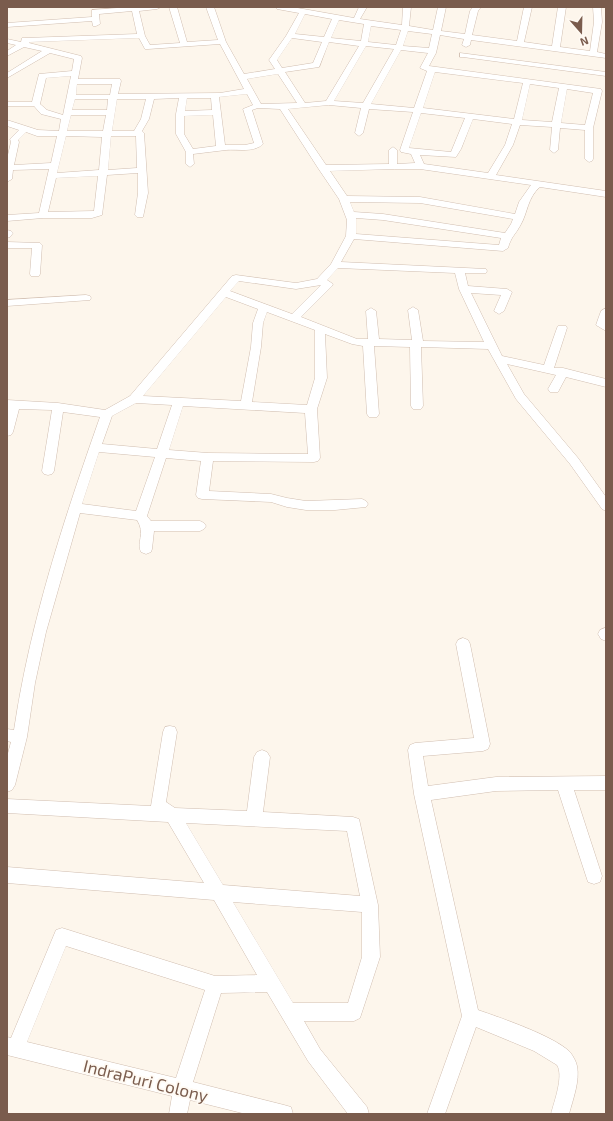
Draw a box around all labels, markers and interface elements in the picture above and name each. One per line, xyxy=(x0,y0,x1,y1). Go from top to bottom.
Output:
north arrow xyxy=(561,12,601,52)
text: N xyxy=(579,34,591,49)
street label: IndraPuri Colony xyxy=(81,1055,210,1106)

